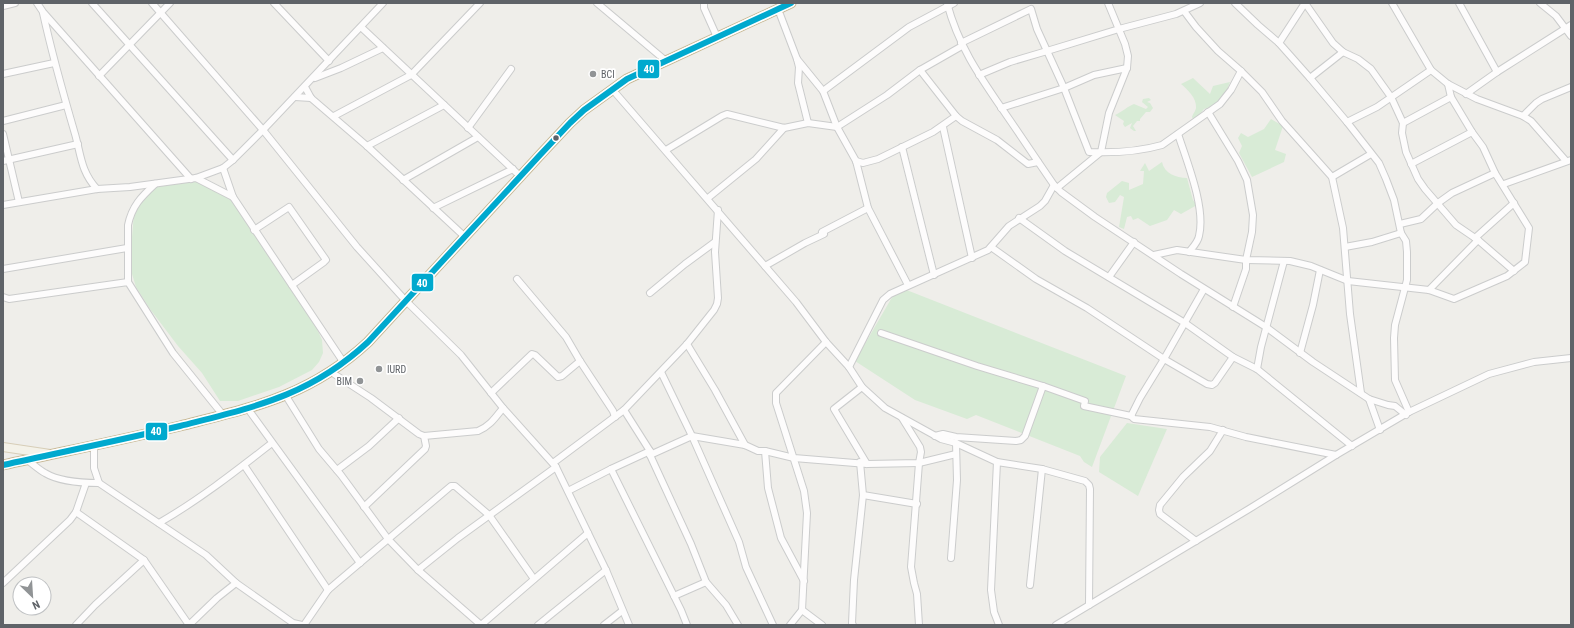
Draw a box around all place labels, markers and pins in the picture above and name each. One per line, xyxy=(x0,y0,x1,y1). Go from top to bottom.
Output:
marker: BCI xyxy=(588,69,598,79)
place label: BCI xyxy=(601,69,615,80)
unlabelled marker xyxy=(551,133,561,143)
marker: IURD xyxy=(374,364,384,374)
place label: IURD xyxy=(387,364,406,375)
place label: BIM xyxy=(336,376,352,387)
marker: BIM xyxy=(355,376,365,386)

